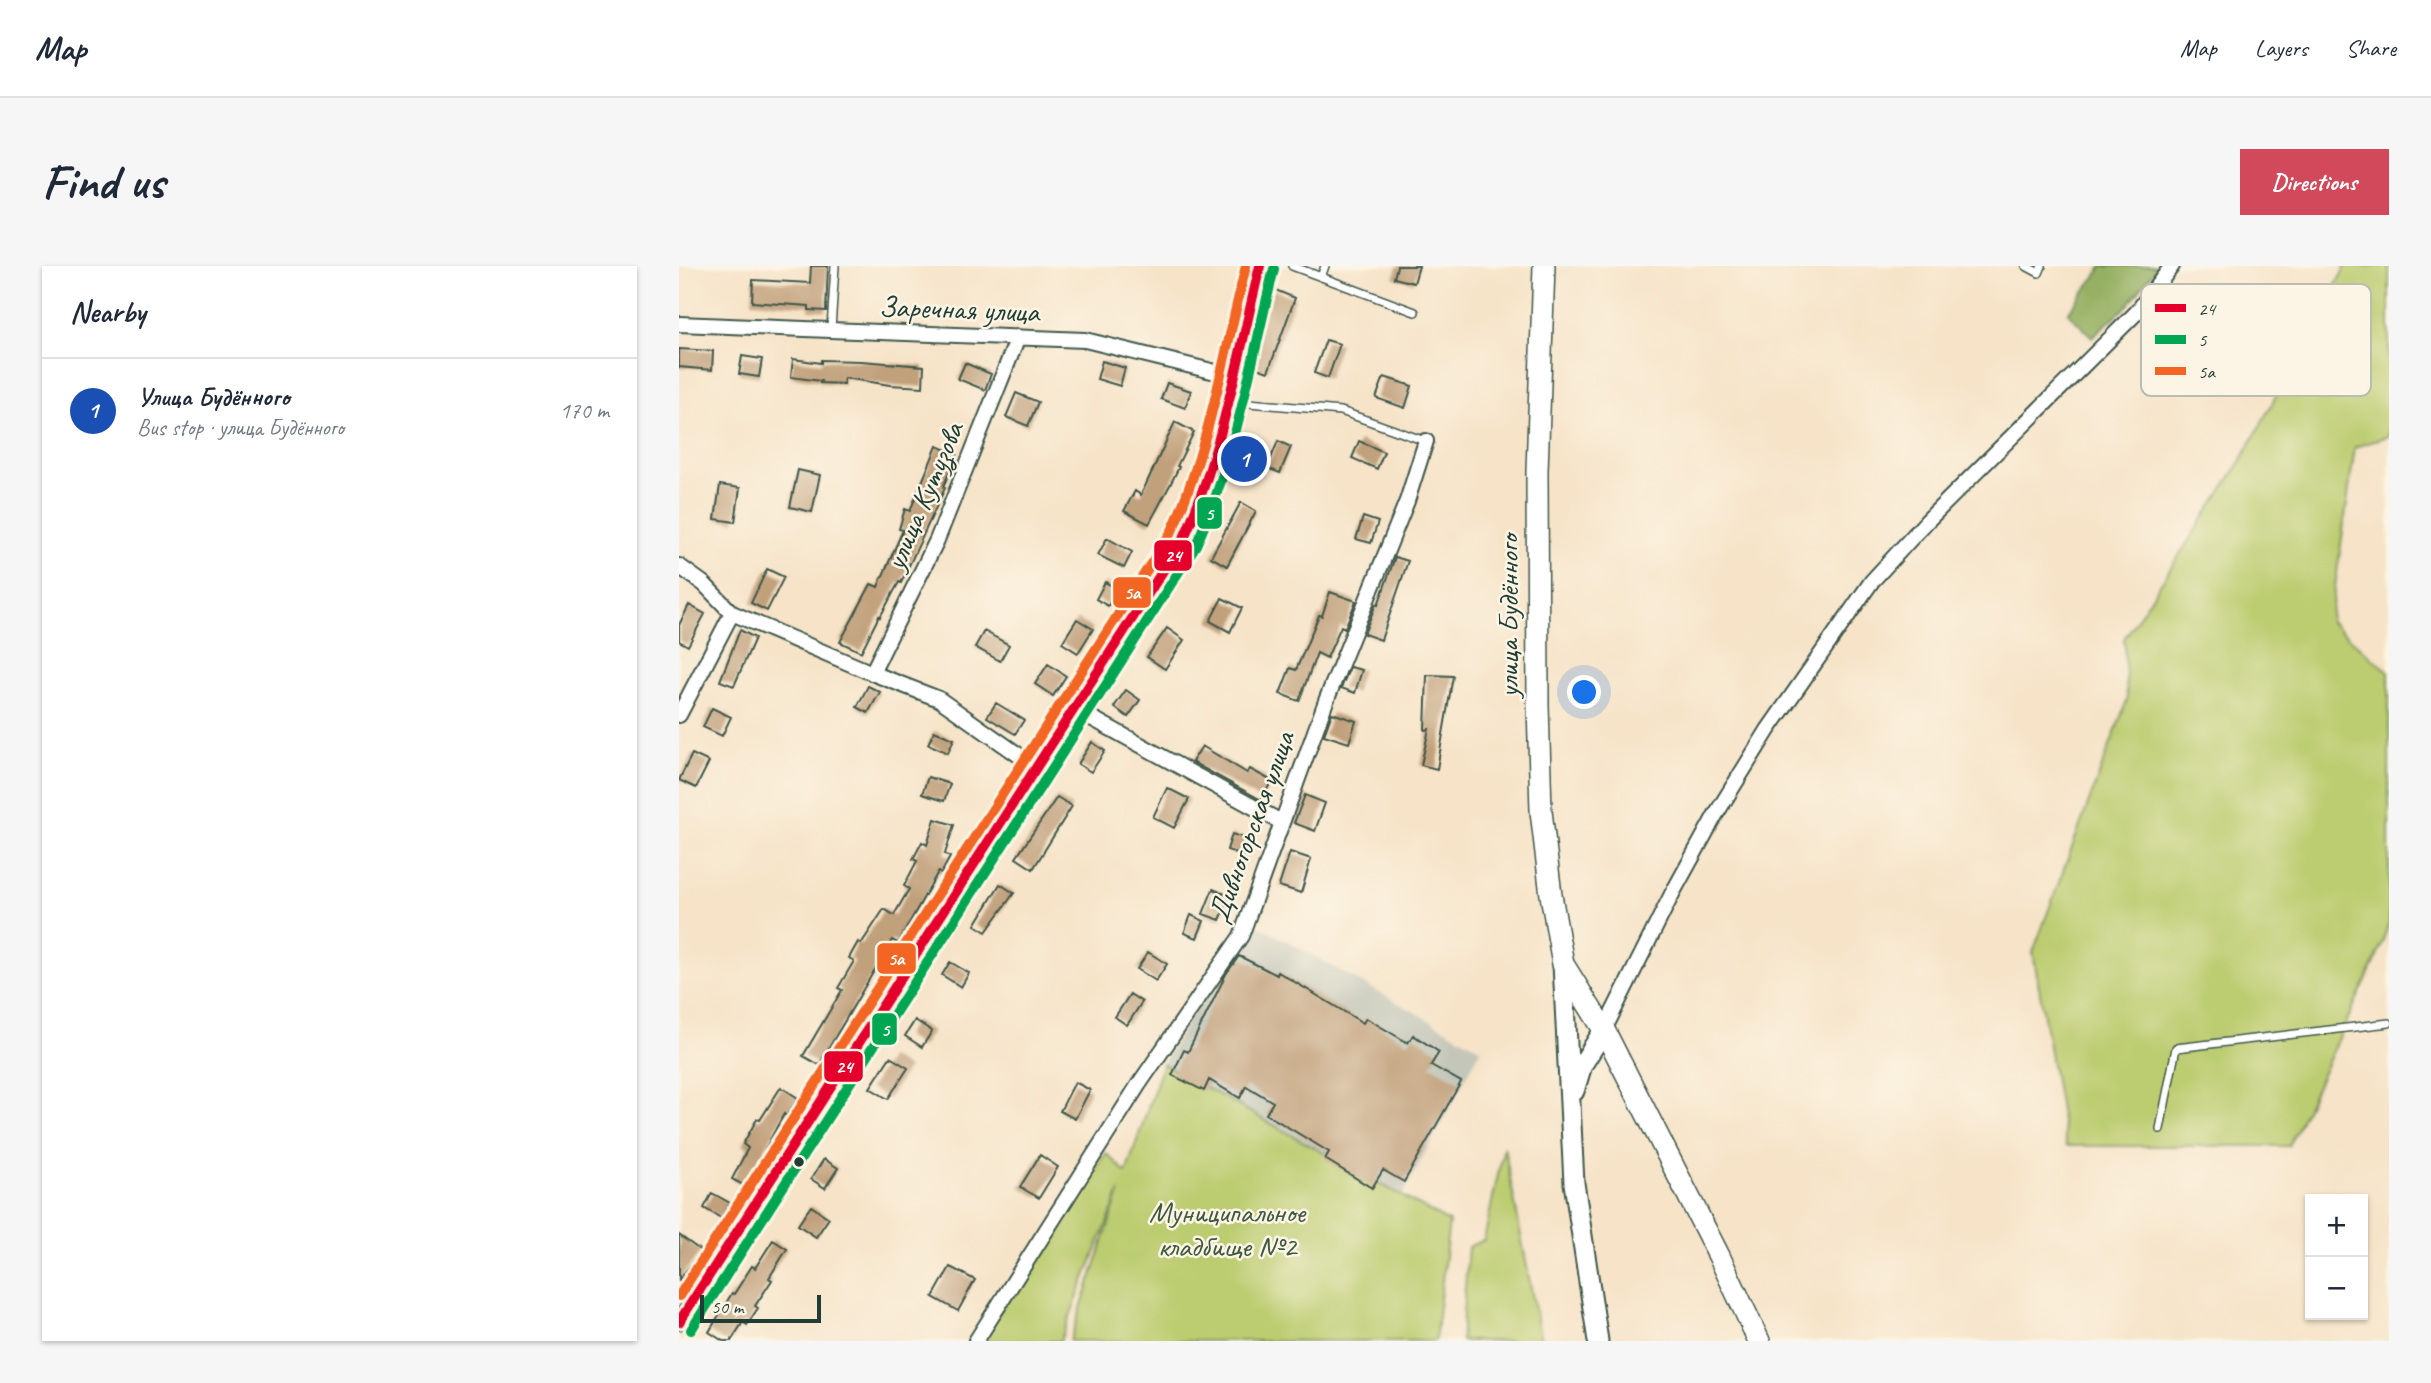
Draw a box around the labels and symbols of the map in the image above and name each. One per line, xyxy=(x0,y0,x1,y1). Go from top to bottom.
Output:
legend xyxy=(2141,284,2371,396)
street label: Заречная улица xyxy=(878,287,1042,331)
text: 24 xyxy=(2198,297,2218,321)
text: 5 xyxy=(2198,328,2208,352)
text: 5а xyxy=(2198,360,2217,384)
street label: улица Кутузова xyxy=(875,415,973,577)
pin: 1 xyxy=(1221,433,1267,485)
line badge: 5 xyxy=(1196,496,1223,530)
text: 5 xyxy=(1205,502,1215,526)
street label: улица Будённого xyxy=(1489,531,1527,700)
line badge: 24 xyxy=(1153,539,1193,572)
text: 24 xyxy=(1164,544,1184,568)
line badge: 5а xyxy=(1112,576,1152,609)
text: 5а xyxy=(1124,581,1142,605)
your location xyxy=(1567,675,1601,709)
street label: Дивногорская улица xyxy=(1199,725,1304,928)
line badge: 5а xyxy=(876,942,917,975)
text: 5а xyxy=(888,947,906,971)
line badge: 5 xyxy=(871,1012,898,1046)
text: 5 xyxy=(881,1018,891,1042)
line badge: 24 xyxy=(823,1050,864,1083)
text: 24 xyxy=(835,1055,855,1079)
unlabelled marker xyxy=(792,1155,806,1169)
park label: Муниципальное кладбище №2 xyxy=(1149,1193,1307,1265)
scale bar xyxy=(700,1292,821,1324)

